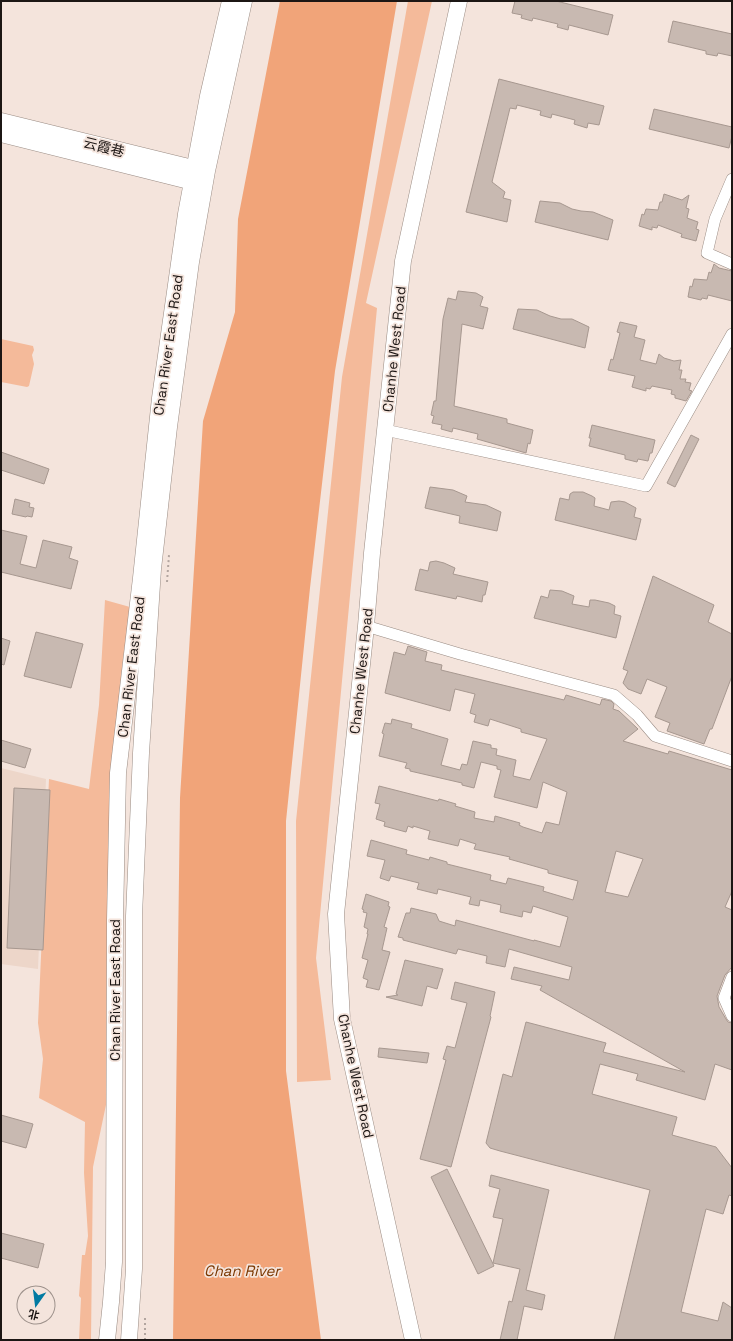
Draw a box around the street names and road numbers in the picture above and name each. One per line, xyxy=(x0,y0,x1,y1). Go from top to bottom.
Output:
street label: 云霞巷 xyxy=(81,133,127,161)
street label: Chan River East Road xyxy=(149,273,187,417)
street label: Chanhe West Road xyxy=(378,285,410,413)
street label: Chan River East Road xyxy=(113,595,149,739)
street label: Chanhe West Road xyxy=(345,607,377,735)
street label: Chan River East Road xyxy=(106,919,124,1061)
street label: Chanhe West Road xyxy=(334,1012,378,1140)

